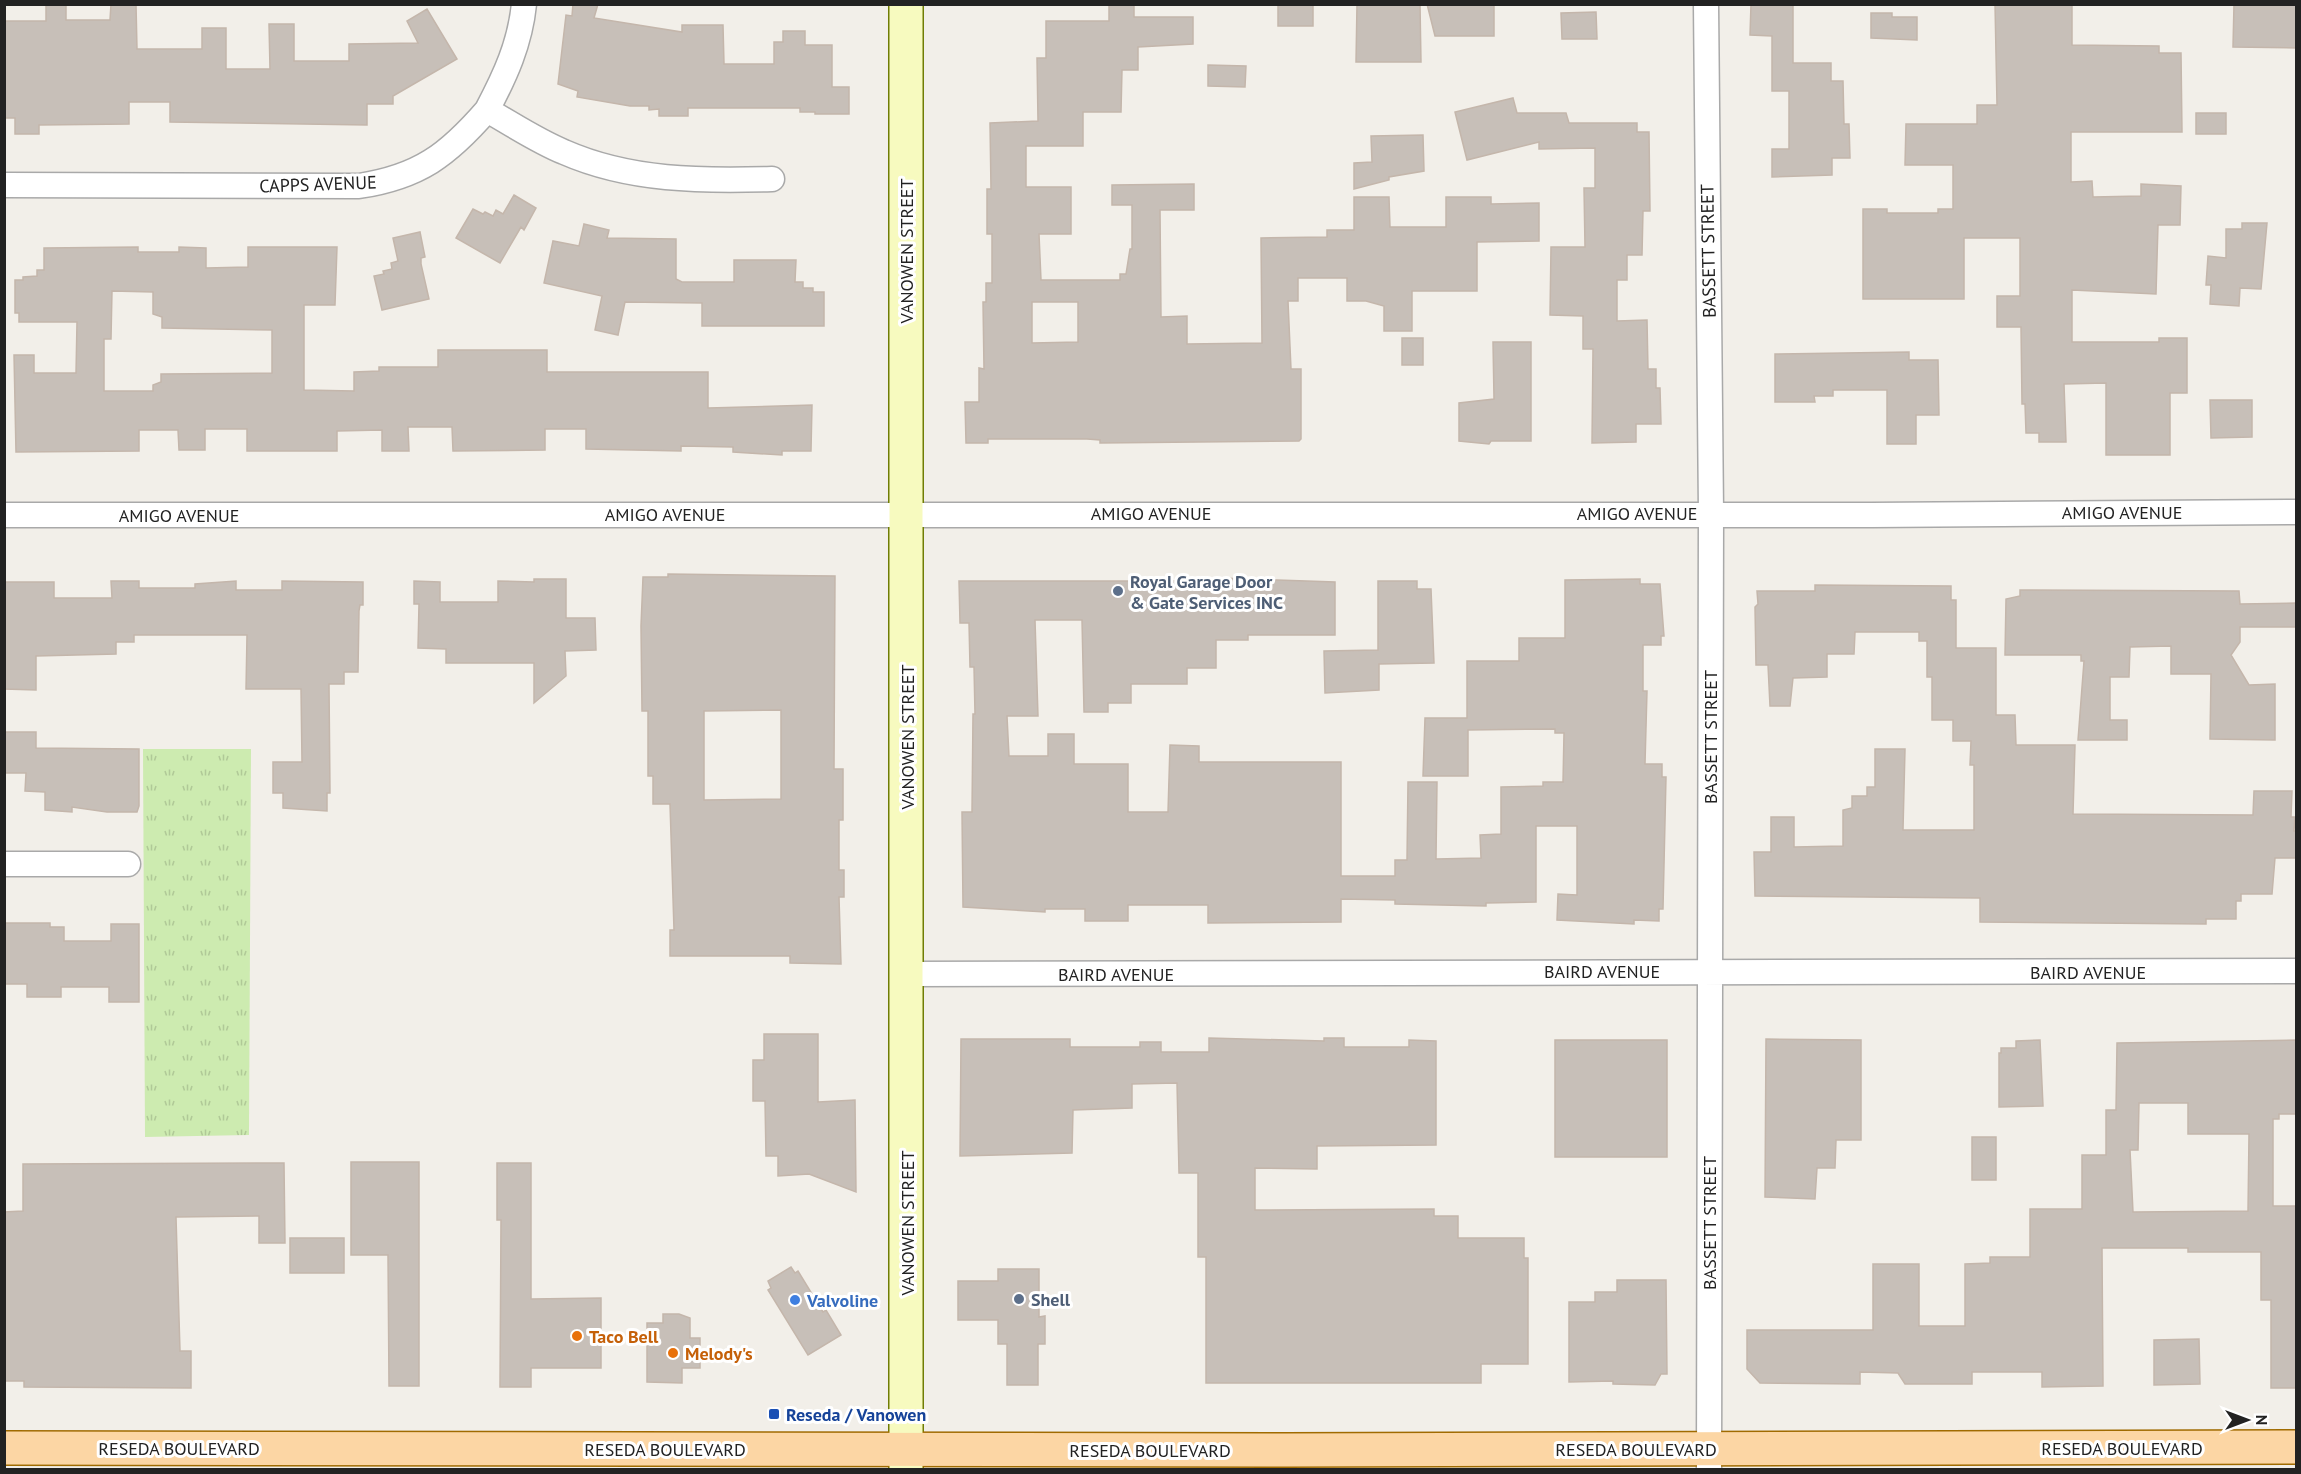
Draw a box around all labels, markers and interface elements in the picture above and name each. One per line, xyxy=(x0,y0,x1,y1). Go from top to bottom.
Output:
street label: CAPPS AVENUE xyxy=(259,170,377,198)
street label: VANOWEN STREET xyxy=(895,178,918,325)
street label: BASSETT STREET xyxy=(1695,184,1721,318)
street label: AMIGO AVENUE xyxy=(2062,501,2182,524)
street label: AMIGO AVENUE xyxy=(1091,502,1211,525)
street label: AMIGO AVENUE xyxy=(1577,502,1697,525)
street label: AMIGO AVENUE xyxy=(605,503,725,526)
street label: AMIGO AVENUE xyxy=(119,504,239,527)
place label: Royal Garage Door & Gate Services INC xyxy=(1130,570,1283,614)
marker: Royal Garage Door & Gate Services INC xyxy=(1111,584,1125,598)
street label: VANOWEN STREET xyxy=(896,664,919,811)
street label: BASSETT STREET xyxy=(1699,670,1722,804)
street label: BAIRD AVENUE xyxy=(1544,960,1660,983)
street label: BAIRD AVENUE xyxy=(2030,961,2146,984)
street label: BAIRD AVENUE xyxy=(1058,963,1174,986)
street label: VANOWEN STREET xyxy=(896,1150,919,1297)
street label: BASSETT STREET xyxy=(1698,1156,1721,1290)
place label: Shell xyxy=(1031,1288,1071,1311)
place label: Valvoline xyxy=(806,1289,878,1312)
marker: Shell xyxy=(1012,1292,1026,1306)
marker: Valvoline xyxy=(788,1293,802,1307)
place label: Taco Bell xyxy=(589,1325,659,1348)
marker: Taco Bell xyxy=(570,1329,584,1343)
place label: Melody's xyxy=(685,1342,753,1365)
marker: Melody's xyxy=(666,1346,680,1360)
north arrow xyxy=(2217,1390,2277,1450)
place label: Reseda / Vanowen xyxy=(786,1403,926,1426)
marker: Reseda / Vanowen xyxy=(767,1407,781,1421)
text: N xyxy=(2252,1415,2272,1425)
street label: RESEDA BOULEVARD xyxy=(98,1437,260,1460)
street label: RESEDA BOULEVARD xyxy=(2041,1437,2203,1460)
street label: RESEDA BOULEVARD xyxy=(584,1438,746,1461)
street label: RESEDA BOULEVARD xyxy=(1555,1438,1717,1461)
street label: RESEDA BOULEVARD xyxy=(1069,1439,1231,1462)

